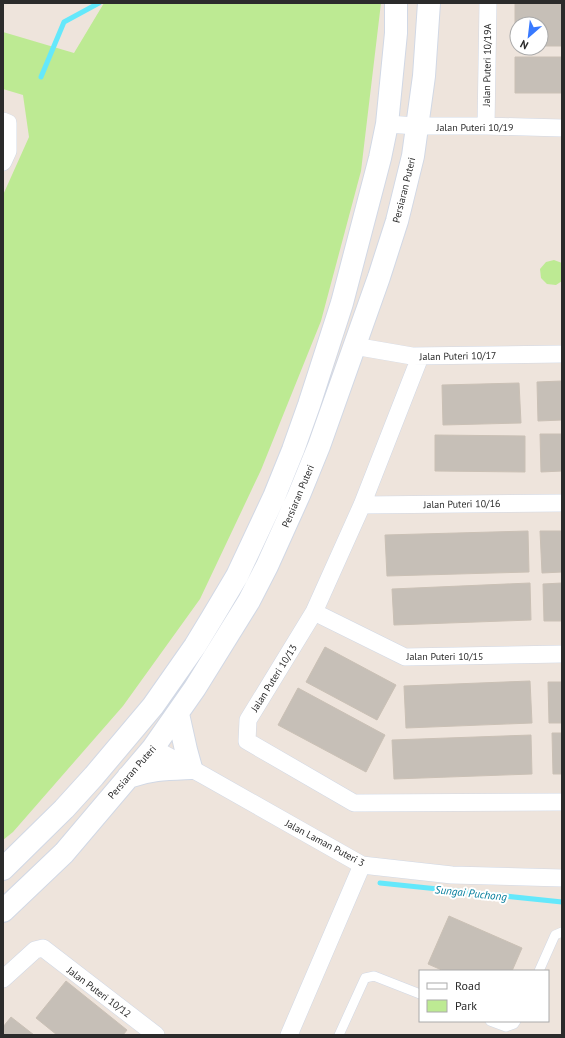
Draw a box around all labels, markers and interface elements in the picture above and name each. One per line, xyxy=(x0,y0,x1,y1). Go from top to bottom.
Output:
north arrow xyxy=(509,16,549,56)
street label: Jalan Puteri 10/19A xyxy=(480,23,494,108)
text: N xyxy=(518,37,531,53)
street label: Jalan Puteri 10/19 xyxy=(436,121,513,134)
street label: Persiaran Puteri xyxy=(390,156,418,224)
street label: Jalan Puteri 10/17 xyxy=(418,349,497,363)
street label: Persiaran Puteri xyxy=(279,463,317,529)
street label: Jalan Puteri 10/16 xyxy=(422,497,501,511)
street label: Jalan Puteri 10/13 xyxy=(248,642,300,715)
street label: Jalan Puteri 10/15 xyxy=(406,650,483,663)
street label: Persiaran Puteri xyxy=(105,742,159,802)
street label: Jalan Laman Puteri 3 xyxy=(282,816,367,869)
water label: Sungai Puchong xyxy=(434,882,508,904)
street label: Jalan Puteri 10/12 xyxy=(64,963,134,1020)
legend xyxy=(419,970,549,1022)
text: Road xyxy=(455,978,480,993)
text: Park xyxy=(455,998,477,1013)

